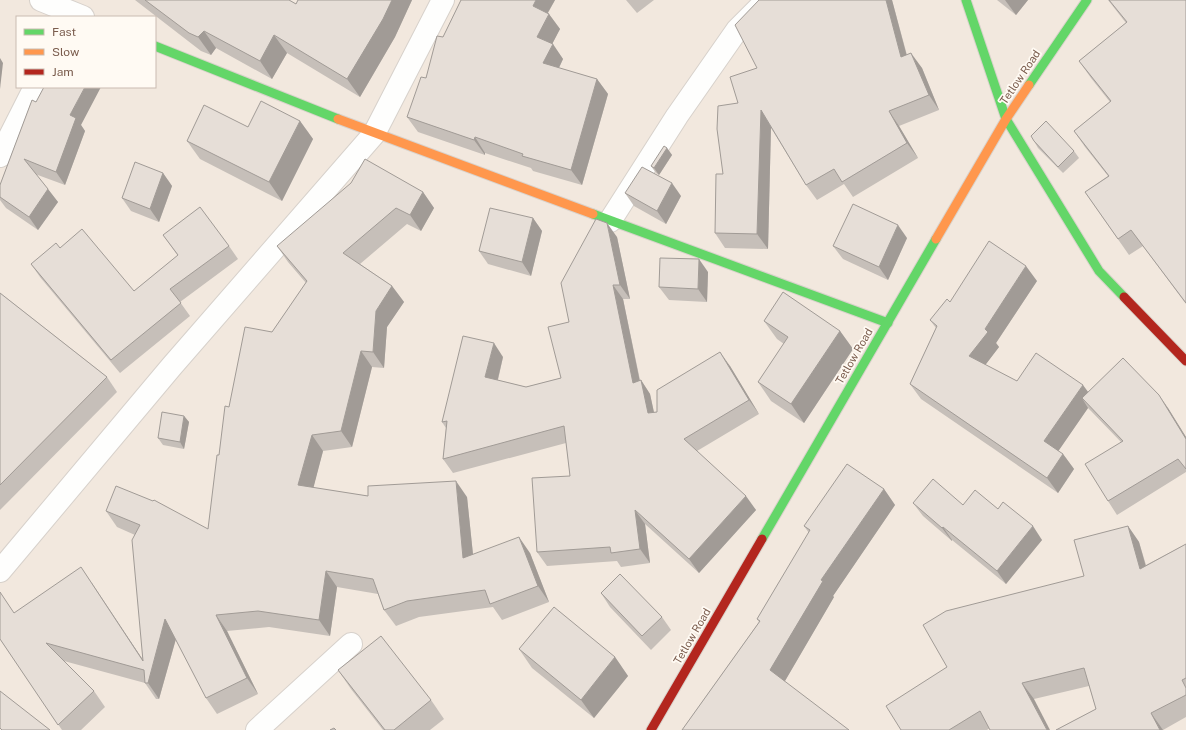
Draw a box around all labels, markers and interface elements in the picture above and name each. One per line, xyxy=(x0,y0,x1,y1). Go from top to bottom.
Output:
legend xyxy=(16,16,156,88)
text: Fast xyxy=(52,25,77,39)
text: Slow xyxy=(52,45,80,59)
street label: Tetlow Road xyxy=(998,48,1042,106)
text: Jam xyxy=(52,65,74,79)
street label: Tetlow Road xyxy=(833,326,875,386)
street label: Tetlow Road xyxy=(671,606,713,666)

